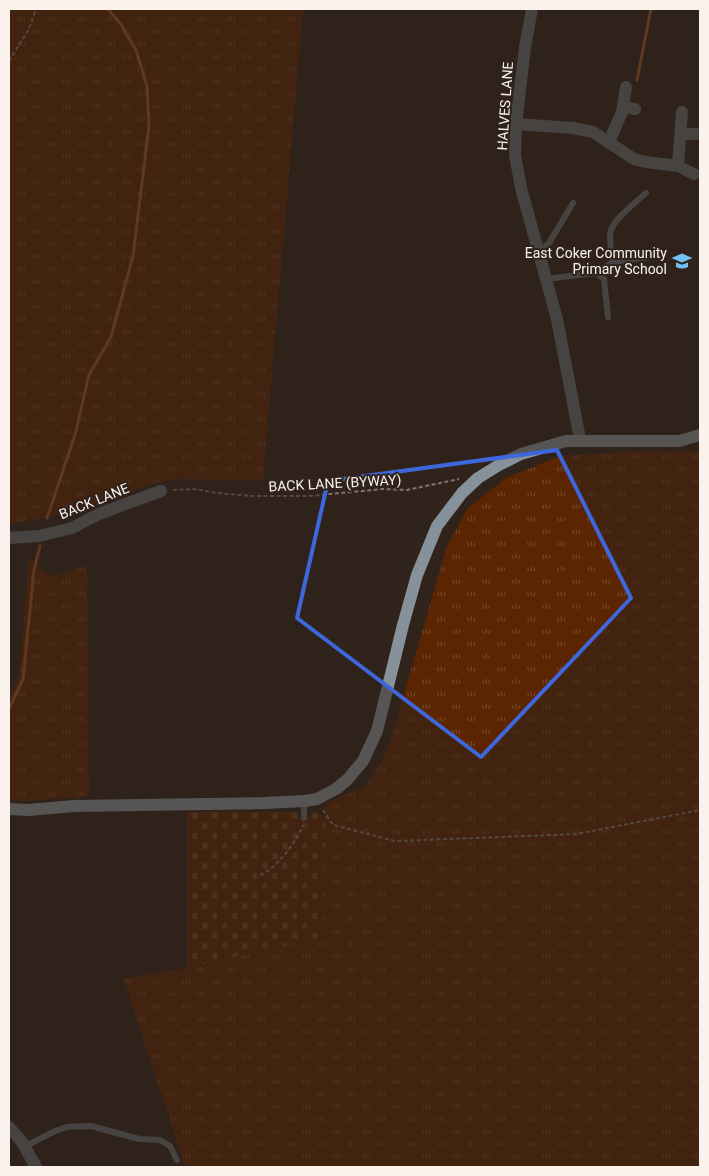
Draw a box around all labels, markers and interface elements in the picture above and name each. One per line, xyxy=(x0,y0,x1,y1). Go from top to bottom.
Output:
street label: HALVES LANE xyxy=(494,61,516,151)
place label: East Coker Community Primary School xyxy=(525,245,667,277)
school or university icon: East Coker Community Primary School xyxy=(671,250,693,272)
street label: BACK LANE (BYWAY) xyxy=(268,472,402,495)
street label: BACK LANE xyxy=(57,480,131,522)

